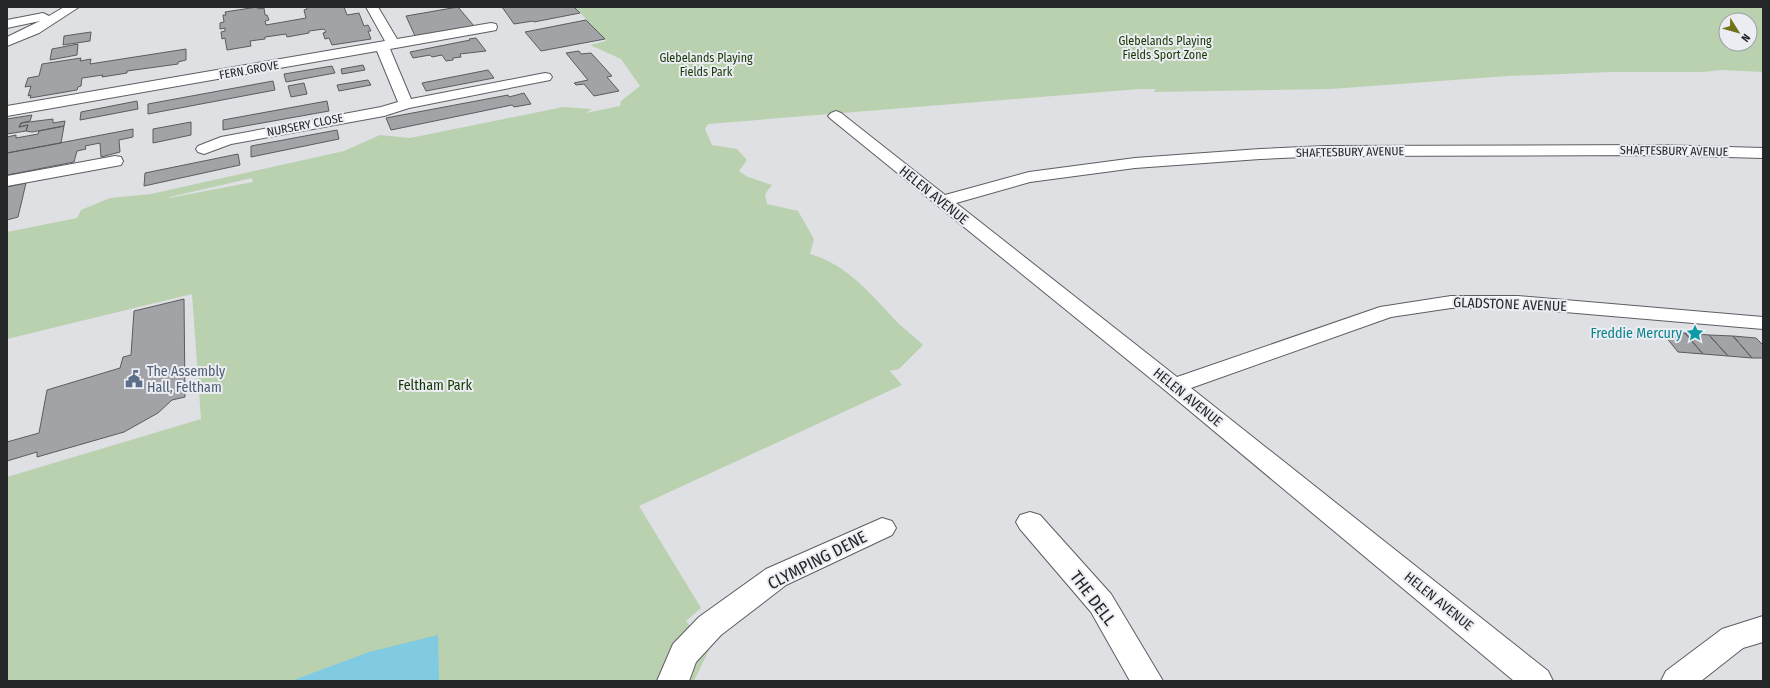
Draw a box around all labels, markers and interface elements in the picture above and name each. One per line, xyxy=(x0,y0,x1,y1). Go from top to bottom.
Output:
north arrow xyxy=(1718,12,1758,52)
text: N xyxy=(1738,31,1753,44)
park label: Glebelands Playing Fields Sport Zone xyxy=(1118,34,1212,62)
park label: Glebelands Playing Fields Park xyxy=(659,51,753,79)
street label: FERN GROVE xyxy=(218,58,280,82)
street label: NURSERY CLOSE xyxy=(266,111,345,139)
street label: SHAFTESBURY AVENUE xyxy=(1620,143,1729,159)
street label: SHAFTESBURY AVENUE xyxy=(1296,144,1405,160)
street label: HELEN AVENUE xyxy=(896,162,972,229)
street label: GLADSTONE AVENUE xyxy=(1453,294,1568,315)
place icon: Freddie Mercury xyxy=(1685,323,1705,343)
place label: Freddie Mercury xyxy=(1591,325,1683,342)
place label: The Assembly Hall, Feltham xyxy=(147,363,226,396)
street label: HELEN AVENUE xyxy=(1150,364,1226,431)
public building icon: The Assembly Hall, Feltham xyxy=(124,369,144,389)
park label: Feltham Park xyxy=(398,377,472,394)
street label: CLYMPING DENE xyxy=(764,526,870,594)
street label: THE DELL xyxy=(1065,567,1120,630)
street label: HELEN AVENUE xyxy=(1401,568,1477,635)

